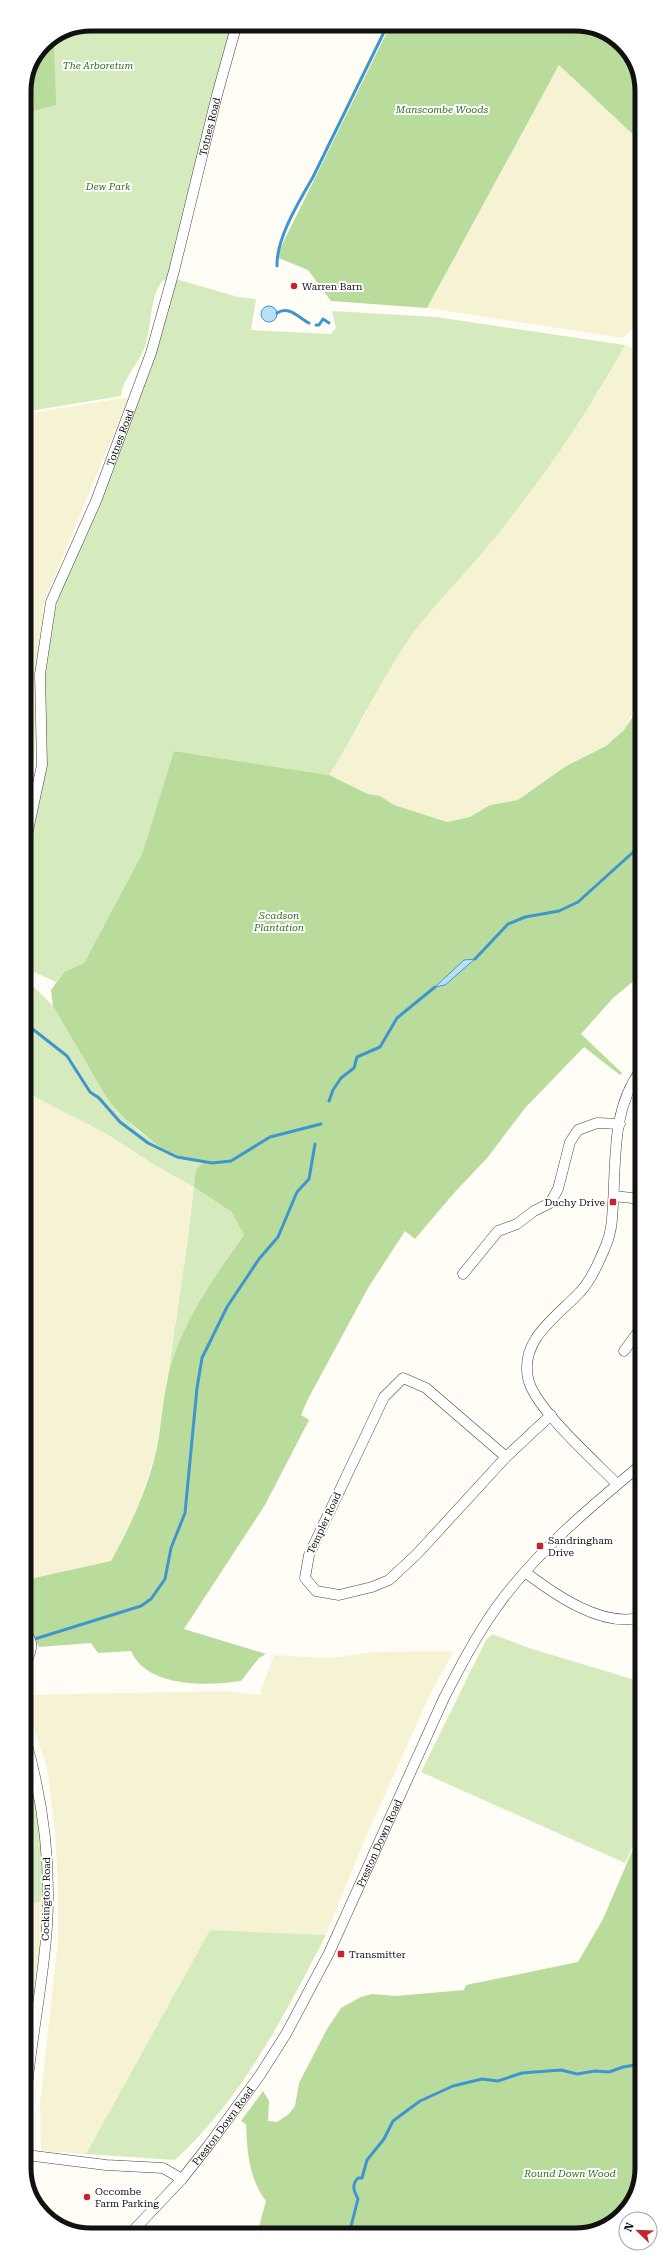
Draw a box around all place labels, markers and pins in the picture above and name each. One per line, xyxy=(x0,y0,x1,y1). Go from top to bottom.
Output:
marker: Warren Barn xyxy=(289,281,299,291)
place label: Warren Barn xyxy=(302,281,363,292)
place label: Duchy Drive xyxy=(545,1197,605,1208)
marker: Duchy Drive xyxy=(608,1197,618,1207)
place label: Sandringham Drive xyxy=(548,1535,613,1558)
marker: Sandringham Drive xyxy=(535,1541,545,1551)
marker: Transmitter xyxy=(336,1949,346,1959)
place label: Transmitter xyxy=(349,1949,406,1960)
place label: Occombe Farm Parking xyxy=(95,2186,159,2209)
marker: Occombe Farm Parking xyxy=(82,2192,92,2202)

